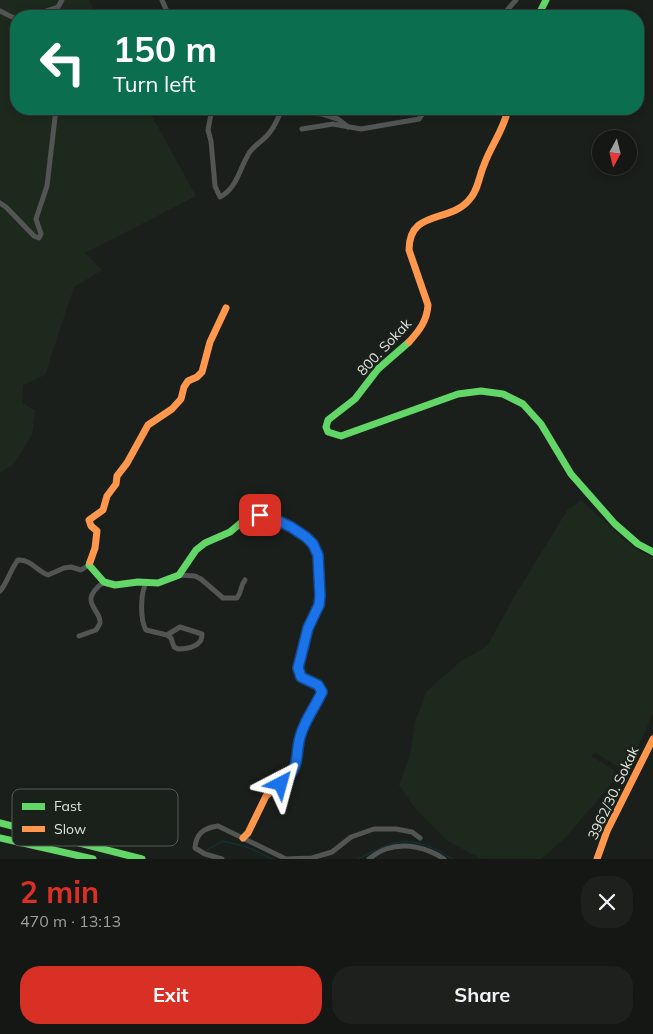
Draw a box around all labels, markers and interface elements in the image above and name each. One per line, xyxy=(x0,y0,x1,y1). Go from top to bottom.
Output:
text: 150 m xyxy=(113,27,217,71)
icon: left xyxy=(30,30,95,95)
text: Turn left xyxy=(113,70,196,98)
north arrow xyxy=(592,130,638,175)
map controls xyxy=(592,130,637,175)
street label: 800. Sokak xyxy=(353,314,416,379)
pin xyxy=(239,494,281,536)
icon: arrive xyxy=(246,501,274,529)
street label: 3962/30. Sokak xyxy=(584,743,643,842)
position arrow xyxy=(254,757,306,809)
legend xyxy=(12,789,178,846)
text: Fast xyxy=(54,797,82,815)
text: Slow xyxy=(54,820,86,838)
text: 2 min xyxy=(20,873,99,911)
button: close xyxy=(581,876,633,928)
text: 470 m · 13:13 xyxy=(20,911,121,931)
button: Exit xyxy=(20,966,322,1024)
button: Share xyxy=(332,966,633,1024)

